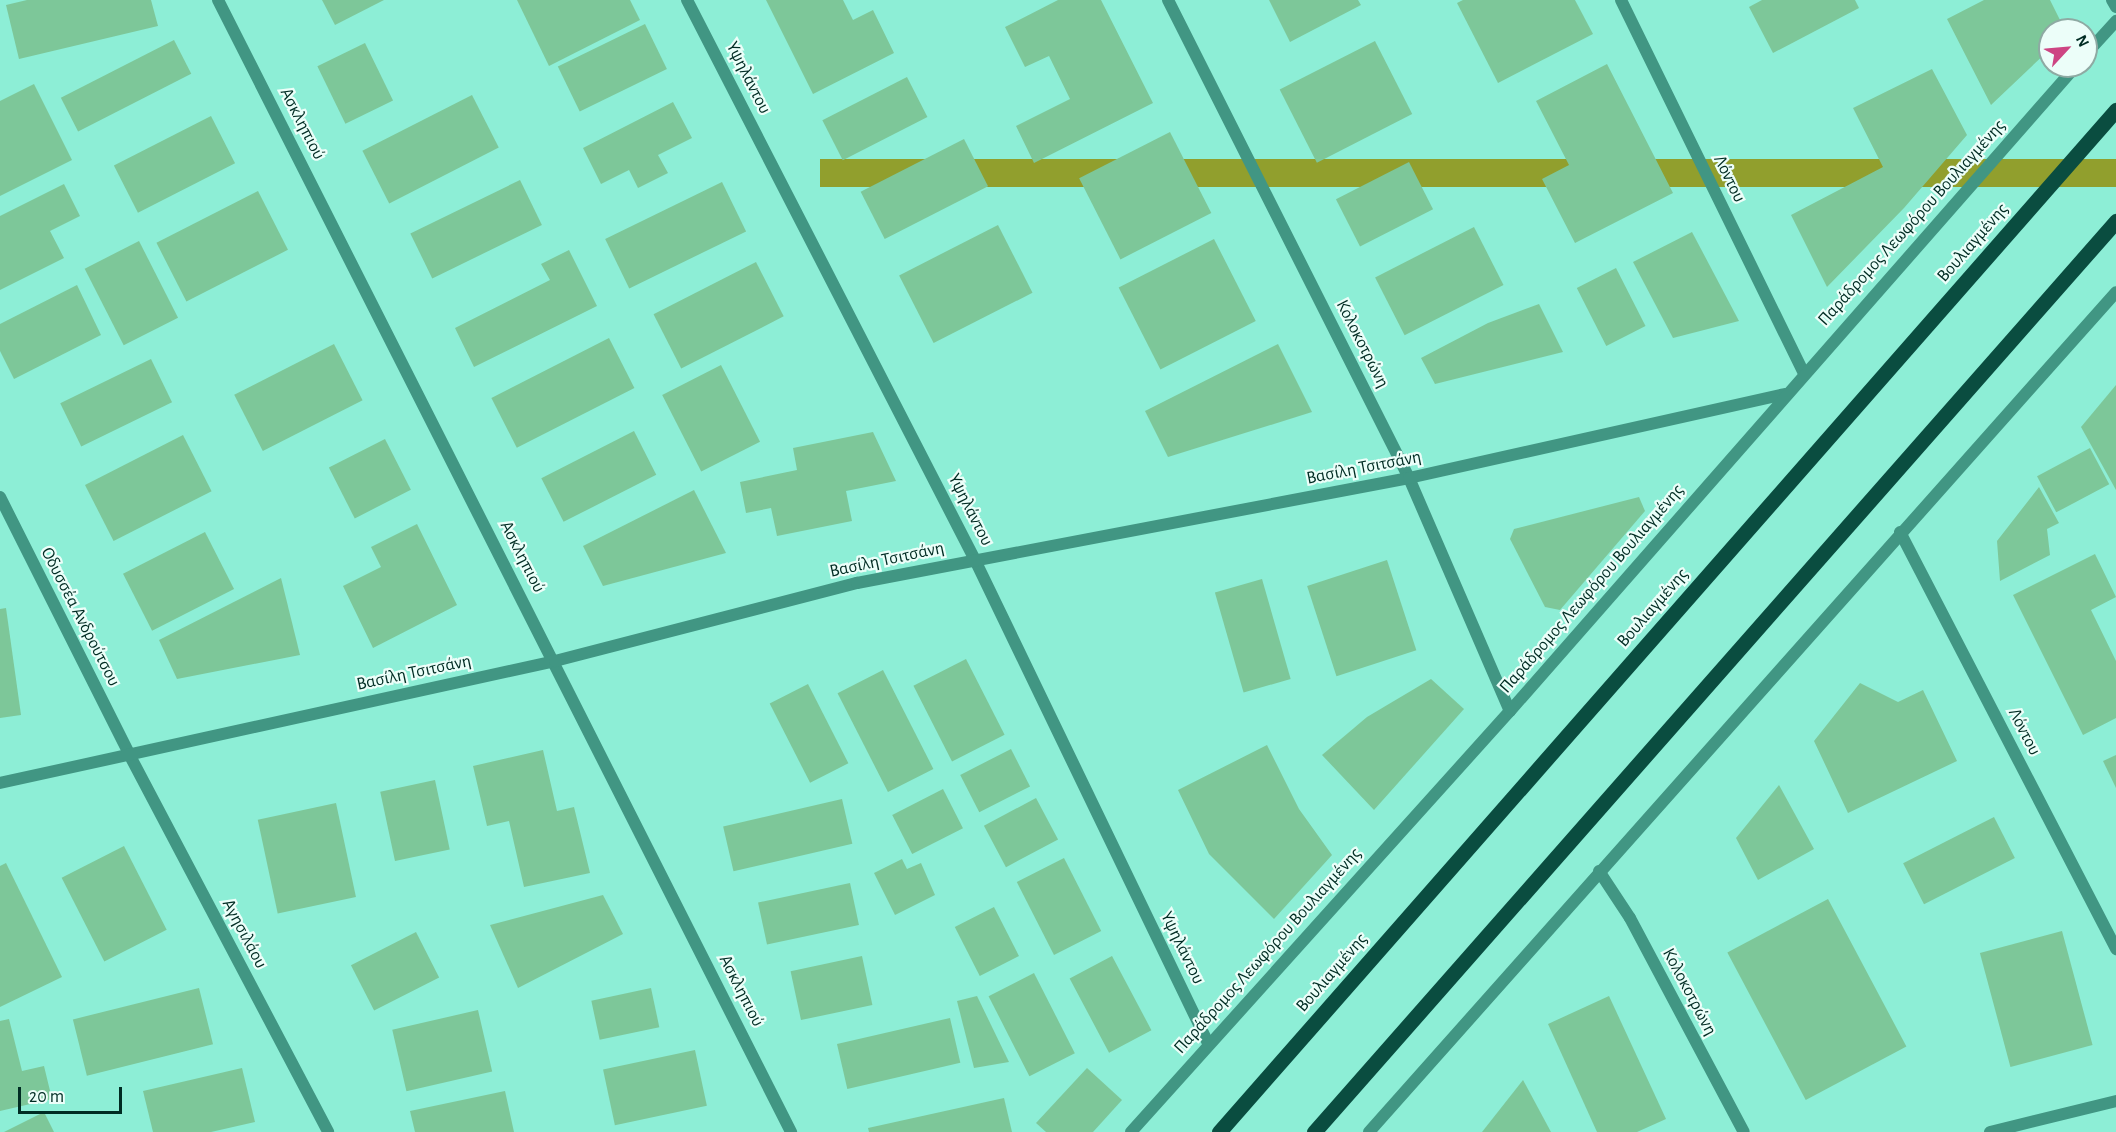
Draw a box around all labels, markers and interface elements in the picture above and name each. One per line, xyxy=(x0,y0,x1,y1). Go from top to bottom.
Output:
north arrow xyxy=(2038,18,2098,78)
text: N xyxy=(2073,32,2092,49)
street label: Υψηλάντου xyxy=(721,38,775,118)
street label: Ασκληπιού xyxy=(275,84,329,164)
street label: Παράδρομος Λεωφόρου Βουλιαγμένης xyxy=(1814,115,2010,331)
street label: Λόντου xyxy=(1708,152,1750,206)
street label: Βουλιαγμένης xyxy=(1933,199,2013,287)
street label: Κολοκοτρώνη xyxy=(1331,297,1393,391)
street label: Βασίλη Τσιτσάνη xyxy=(1305,446,1423,490)
street label: Υψηλάντου xyxy=(943,470,997,550)
street label: Παράδρομος Λεωφόρου Βουλιαγμένης xyxy=(1495,480,1689,698)
street label: Ασκληπιού xyxy=(495,517,549,597)
street label: Βασίλη Τσιτσάνη xyxy=(828,537,946,583)
street label: Οδυσσέα Ανδρούτσου xyxy=(36,544,124,690)
street label: Βουλιαγμένης xyxy=(1613,564,1693,652)
street label: Βασίλη Τσιτσάνη xyxy=(355,650,473,696)
street label: Λόντου xyxy=(2003,705,2045,759)
street label: Παράδρομος Λεωφόρου Βουλιαγμένης xyxy=(1170,843,1366,1059)
street label: Αγησιλάου xyxy=(217,896,271,972)
street label: Υψηλάντου xyxy=(1155,908,1209,988)
street label: Βουλιαγμένης xyxy=(1292,929,1372,1017)
street label: Κολοκοτρώνη xyxy=(1657,945,1721,1039)
street label: Ασκληπιού xyxy=(714,951,768,1031)
scale bar xyxy=(21,1075,124,1113)
text: 20 m xyxy=(29,1088,64,1106)

